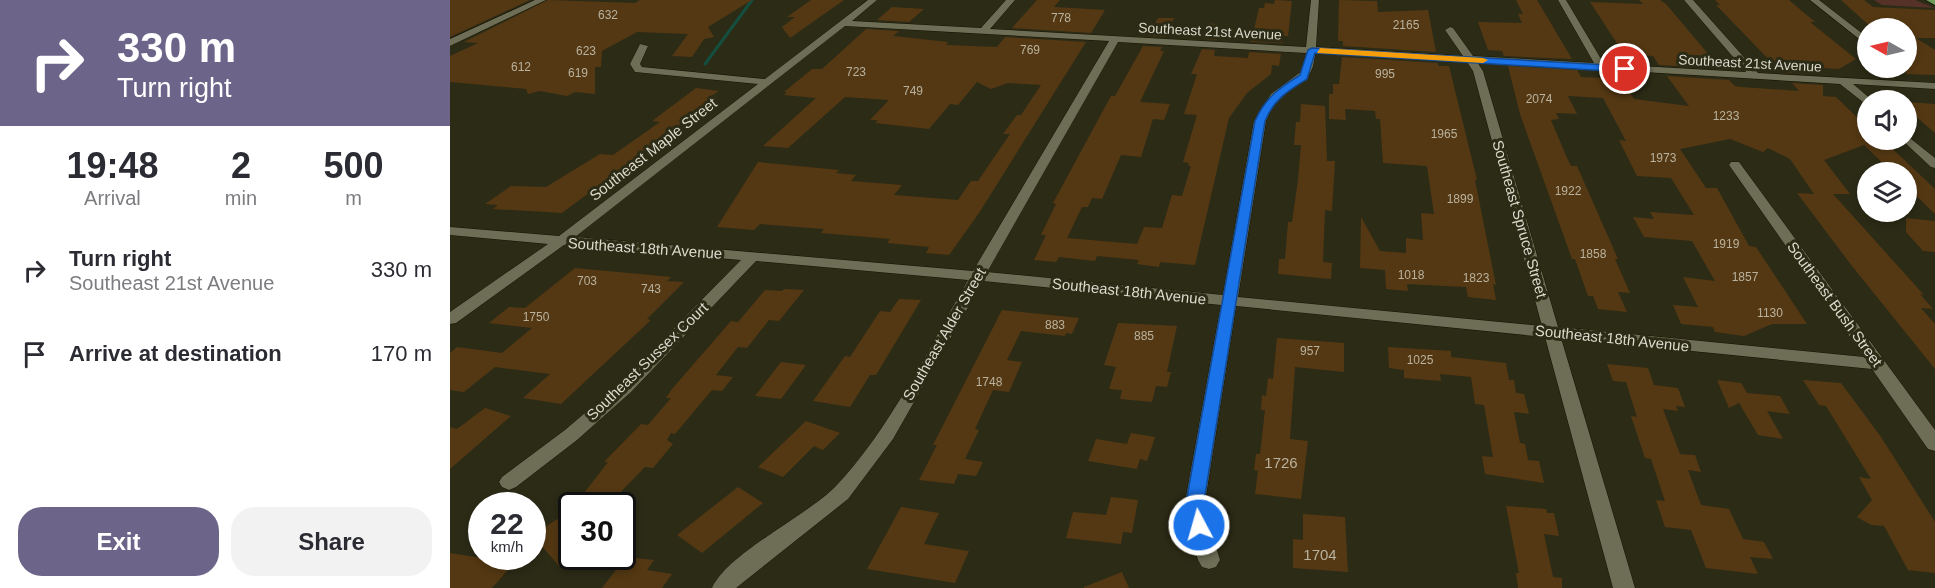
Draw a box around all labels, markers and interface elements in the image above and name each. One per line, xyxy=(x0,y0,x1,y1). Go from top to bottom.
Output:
house number: 632 xyxy=(598,8,618,22)
house number: 778 xyxy=(1051,11,1071,25)
house number: 2165 xyxy=(1393,18,1420,32)
north arrow xyxy=(1857,18,1917,78)
map controls xyxy=(1857,18,1917,222)
street label: Southeast 21st Avenue xyxy=(1138,19,1282,43)
icon: right xyxy=(18,24,96,102)
text: 330 m xyxy=(117,24,236,71)
house number: 769 xyxy=(1020,43,1040,57)
pin xyxy=(1599,43,1650,94)
house number: 623 xyxy=(576,44,596,58)
street label: Southeast 21st Avenue xyxy=(1678,51,1822,75)
icon: arrive xyxy=(1608,52,1641,85)
house number: 612 xyxy=(511,60,531,74)
house number: 723 xyxy=(846,65,866,79)
house number: 619 xyxy=(568,66,588,80)
house number: 995 xyxy=(1375,67,1395,81)
text: Turn right xyxy=(117,73,232,103)
house number: 749 xyxy=(903,84,923,98)
button: sound xyxy=(1857,90,1917,150)
house number: 2074 xyxy=(1526,92,1553,106)
street label: Southeast Maple Street xyxy=(586,94,721,204)
house number: 1233 xyxy=(1713,109,1740,123)
house number: 1965 xyxy=(1431,127,1458,141)
street label: Southeast Spruce Street xyxy=(1489,138,1551,301)
text: 19:48 xyxy=(66,145,158,186)
text: 2 xyxy=(231,145,251,186)
text: 500 xyxy=(323,145,384,186)
house number: 1973 xyxy=(1650,151,1677,165)
button: layers xyxy=(1857,162,1917,222)
house number: 1922 xyxy=(1555,184,1582,198)
text: Arrival xyxy=(84,187,141,209)
text: min xyxy=(225,187,257,209)
text: m xyxy=(345,187,362,209)
house number: 1899 xyxy=(1447,192,1474,206)
street label: Southeast 18th Avenue xyxy=(567,234,723,262)
house number: 1919 xyxy=(1713,237,1740,251)
street label: Southeast Bush Street xyxy=(1784,238,1886,370)
text: Turn right xyxy=(69,246,171,271)
house number: 1858 xyxy=(1580,247,1607,261)
icon: right xyxy=(18,254,51,287)
text: 330 m xyxy=(371,257,432,282)
street label: Southeast Alder Street xyxy=(899,264,989,403)
house number: 1018 xyxy=(1398,268,1425,282)
house number: 1857 xyxy=(1732,270,1759,284)
house number: 1823 xyxy=(1463,271,1490,285)
text: Southeast 21st Avenue xyxy=(69,272,274,294)
house number: 703 xyxy=(577,274,597,288)
street label: Southeast 18th Avenue xyxy=(1051,274,1207,308)
house number: 743 xyxy=(641,282,661,296)
street label: Southeast Sussex Court xyxy=(583,298,712,423)
house number: 1130 xyxy=(1757,306,1783,320)
house number: 1750 xyxy=(523,310,550,324)
house number: 883 xyxy=(1045,318,1065,332)
street label: Southeast 18th Avenue xyxy=(1534,321,1690,355)
house number: 885 xyxy=(1134,329,1154,343)
icon: arrive xyxy=(18,338,51,371)
text: Arrive at destination xyxy=(69,341,282,366)
text: 170 m xyxy=(371,341,432,366)
house number: 957 xyxy=(1300,344,1320,358)
house number: 1025 xyxy=(1407,353,1434,367)
house number: 1748 xyxy=(976,375,1003,389)
house number: 1726 xyxy=(1264,454,1298,471)
speed limit sign: 30 xyxy=(558,492,636,570)
position arrow xyxy=(1167,493,1231,557)
button: Exit xyxy=(18,507,219,576)
button: Share xyxy=(231,507,432,576)
text: 22 xyxy=(490,507,524,540)
text: km/h xyxy=(491,538,523,555)
house number: 1704 xyxy=(1303,546,1337,563)

